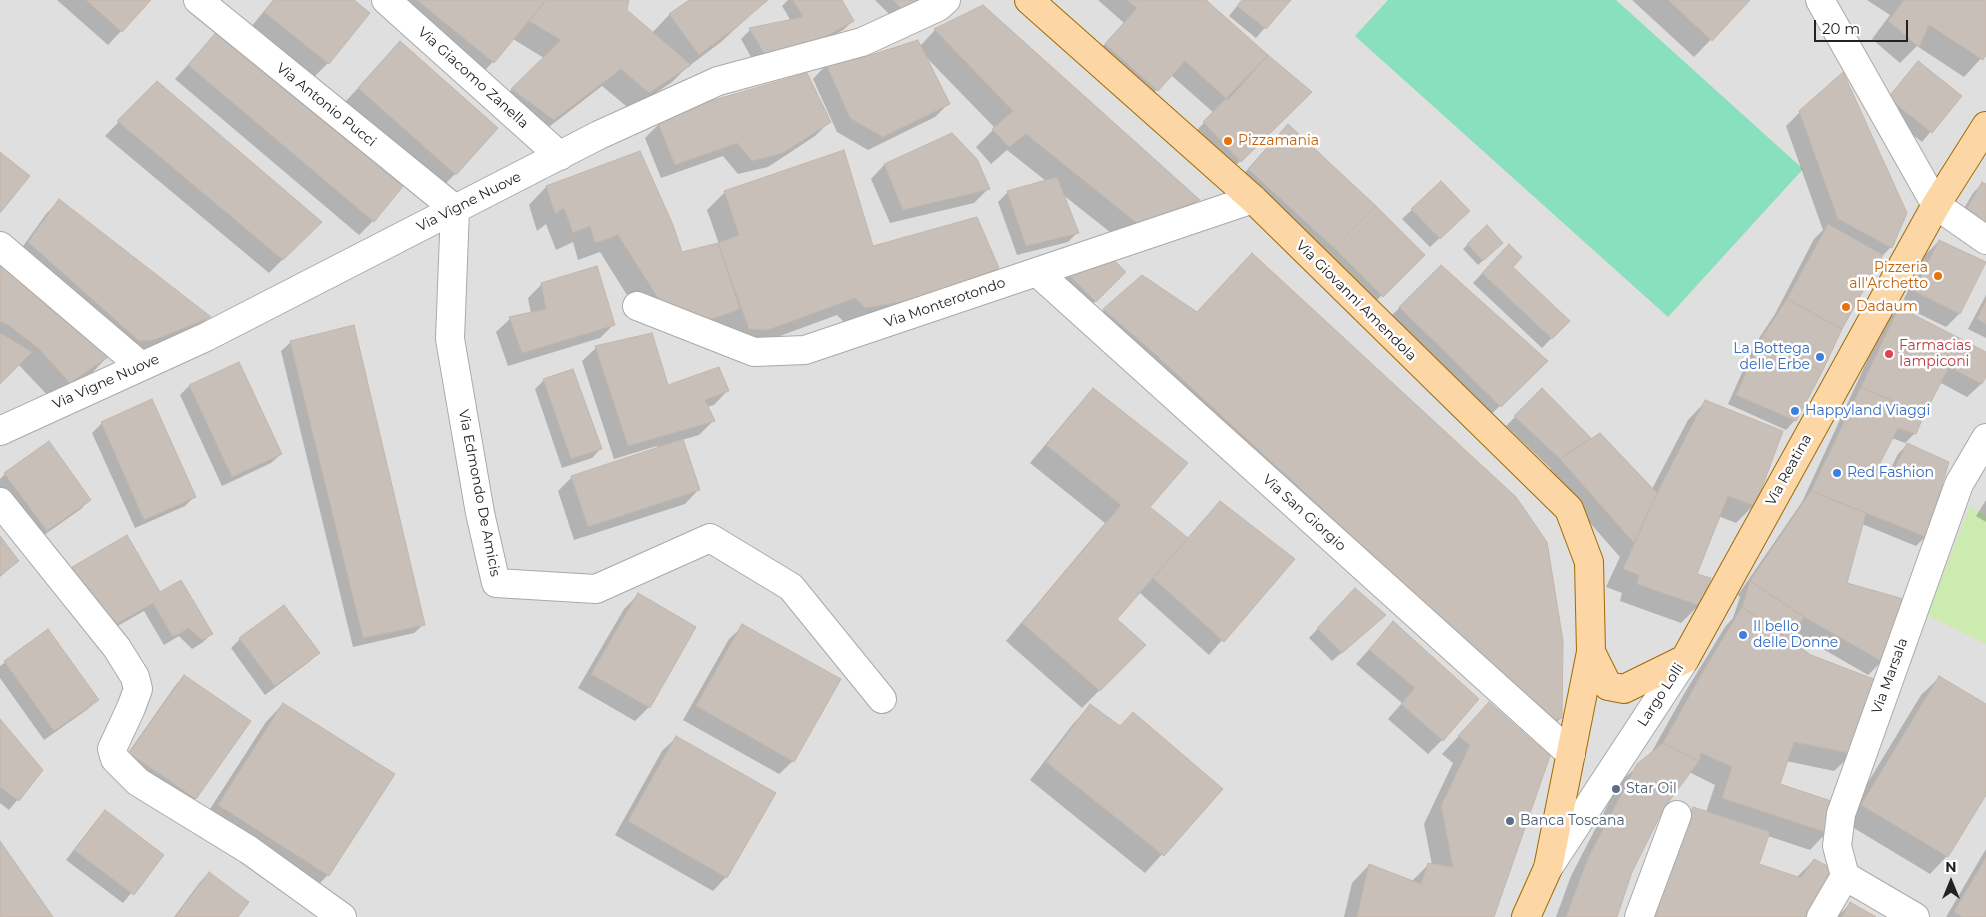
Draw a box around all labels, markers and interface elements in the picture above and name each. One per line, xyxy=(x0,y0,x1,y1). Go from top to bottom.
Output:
scale bar xyxy=(1816,10,1910,42)
text: 20 m xyxy=(1822,19,1860,38)
street label: Via Giacomo Zanella xyxy=(414,24,532,132)
street label: Via Antonio Pucci xyxy=(273,60,379,150)
place label: Pizzamania xyxy=(1238,133,1319,149)
marker: Pizzamania xyxy=(1222,135,1234,147)
street label: Via Vigne Nuove xyxy=(414,168,524,236)
street label: Via Giovanni Amendola xyxy=(1292,237,1420,365)
place label: Pizzeria all'Archetto xyxy=(1849,260,1928,292)
marker: Pizzeria all'Archetto xyxy=(1932,270,1944,282)
street label: Via Monterotondo xyxy=(882,274,1008,332)
place label: Dadaum xyxy=(1856,299,1918,315)
marker: Dadaum xyxy=(1840,301,1852,313)
place label: Farmacias Iampiconi xyxy=(1899,338,1971,371)
place label: La Bottega delle Erbe xyxy=(1733,341,1810,374)
marker: Farmacias Iampiconi xyxy=(1883,348,1895,360)
street label: Via Vigne Nuove xyxy=(50,351,162,413)
marker: La Bottega delle Erbe xyxy=(1814,351,1826,363)
place label: Happyland Viaggi xyxy=(1805,403,1930,419)
marker: Happyland Viaggi xyxy=(1789,405,1801,417)
street label: Via Edmondo De Amicis xyxy=(455,408,503,578)
street label: Via Reatina xyxy=(1762,431,1816,509)
place label: Red Fashion xyxy=(1847,465,1934,481)
marker: Red Fashion xyxy=(1831,467,1843,479)
street label: Via San Giorgio xyxy=(1259,471,1349,555)
place label: Il bello delle Donne xyxy=(1753,619,1838,652)
marker: Il bello delle Donne xyxy=(1737,629,1749,641)
street label: Via Marsala xyxy=(1869,636,1911,716)
street label: Largo Lolli xyxy=(1634,660,1688,730)
place label: Star Oil xyxy=(1626,781,1677,797)
marker: Star Oil xyxy=(1610,783,1622,795)
place label: Banca Toscana xyxy=(1520,813,1625,829)
marker: Banca Toscana xyxy=(1504,815,1516,827)
north arrow xyxy=(1926,857,1976,907)
text: N xyxy=(1945,858,1957,876)

